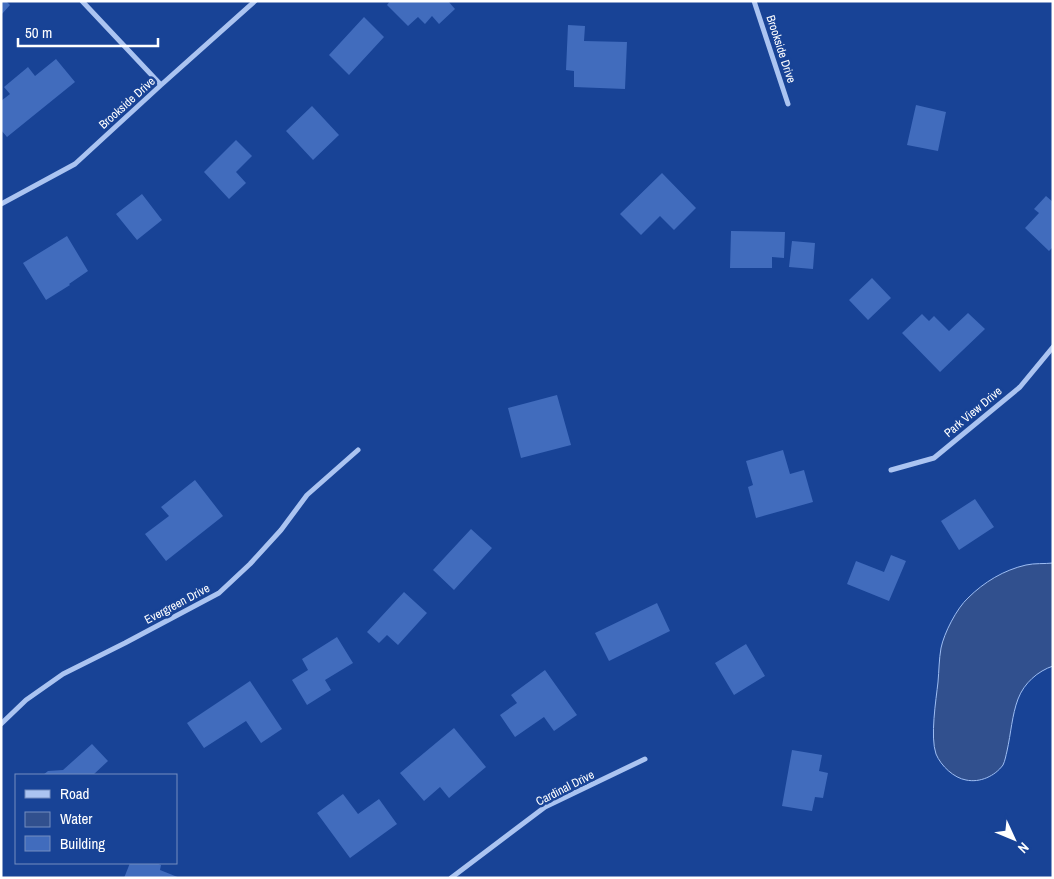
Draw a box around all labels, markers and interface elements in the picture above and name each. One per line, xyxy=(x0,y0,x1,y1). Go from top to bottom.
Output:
street label: Brookside Drive xyxy=(762,13,800,85)
scale bar xyxy=(18,15,158,47)
text: 50 m xyxy=(25,22,52,43)
street label: Brookside Drive xyxy=(95,73,159,133)
street label: Park View Drive xyxy=(941,383,1005,441)
street label: Evergreen Drive xyxy=(142,580,212,628)
street label: Cardinal Drive xyxy=(533,766,597,810)
legend xyxy=(15,774,178,864)
text: Road xyxy=(60,783,89,804)
text: Water xyxy=(60,808,92,829)
north arrow xyxy=(989,814,1039,864)
text: Building xyxy=(60,833,105,854)
text: N xyxy=(1014,839,1033,857)

